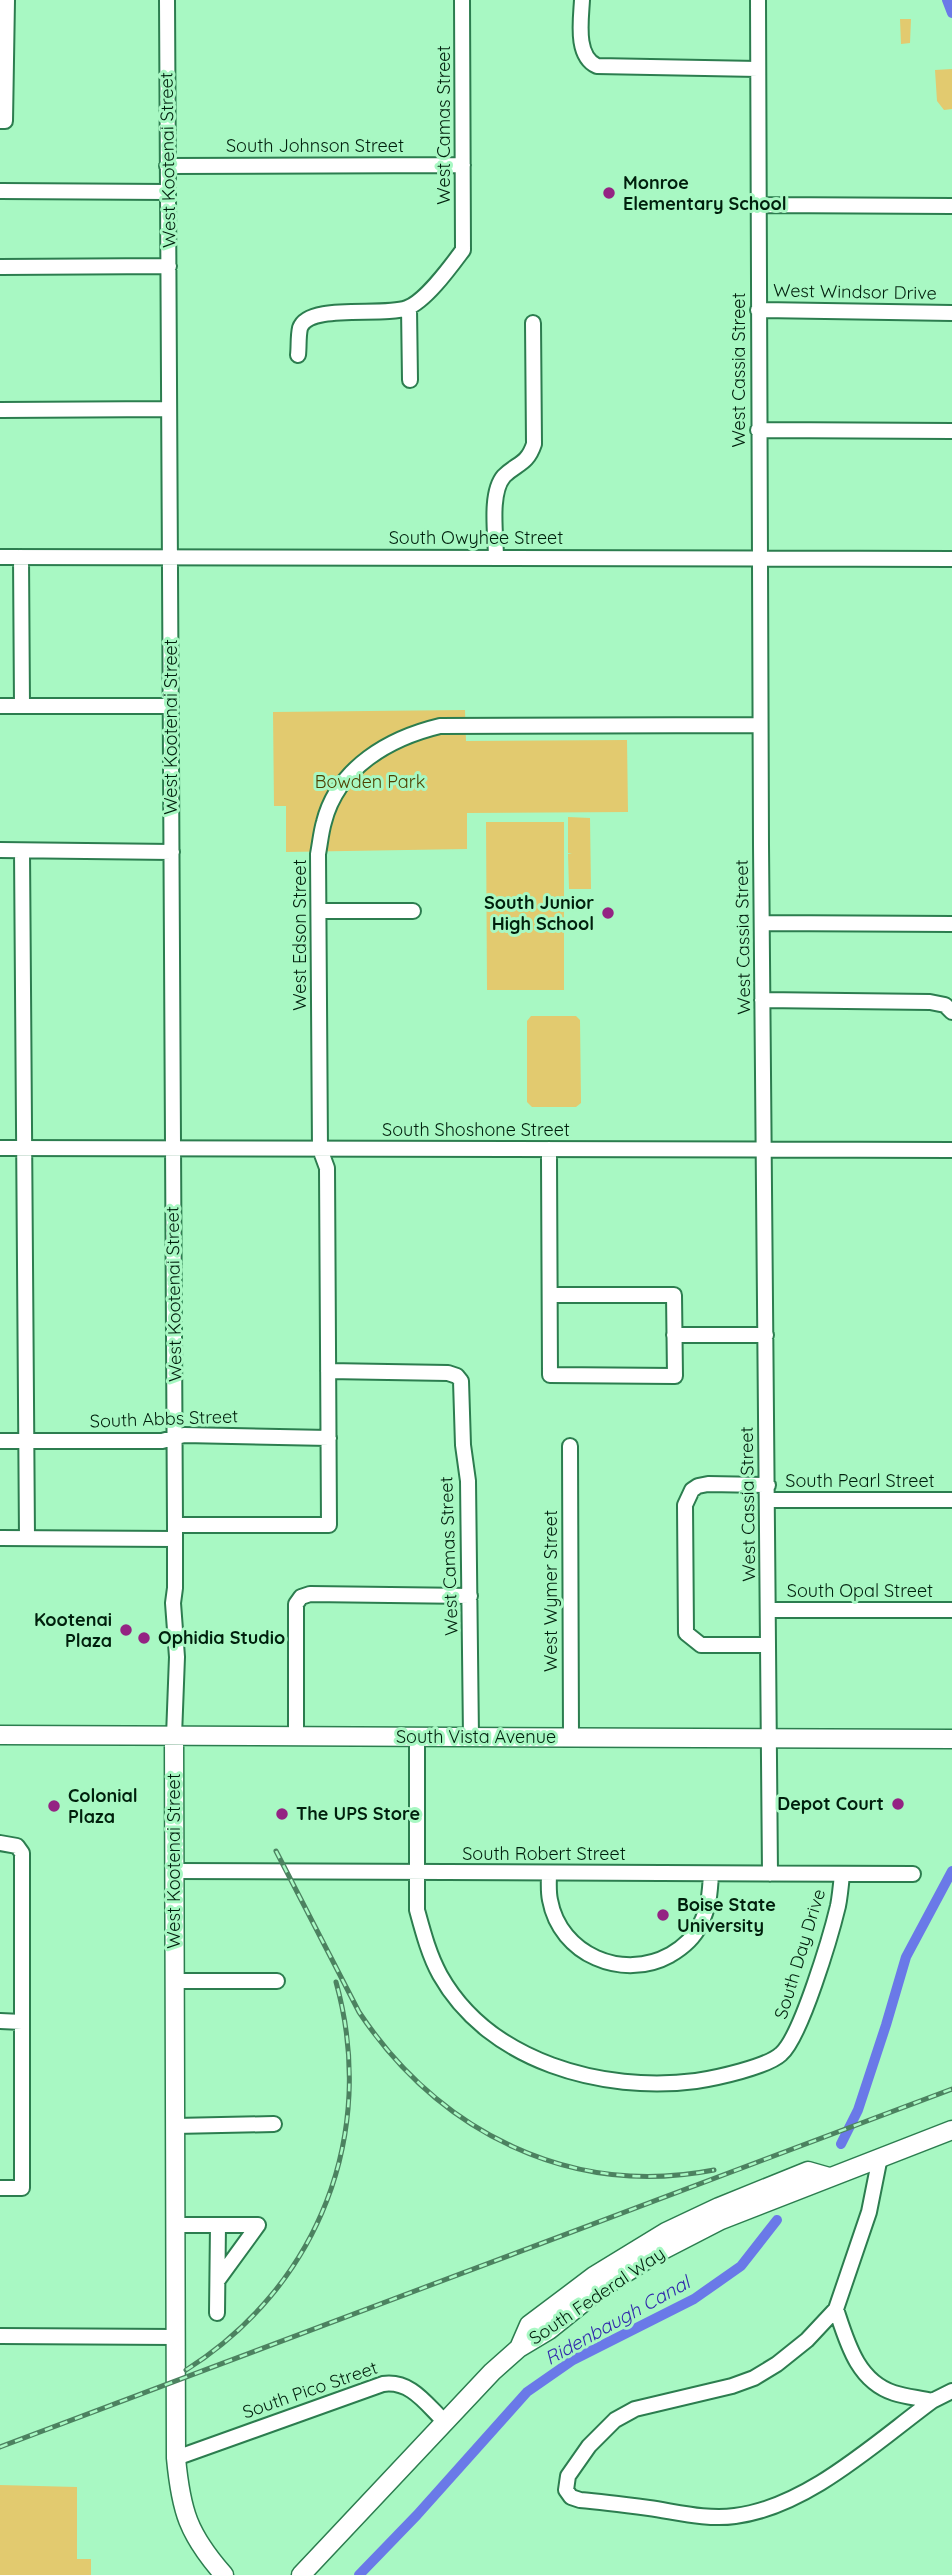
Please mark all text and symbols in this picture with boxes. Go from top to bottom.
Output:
street label: West Camas Street [432,45,455,205]
street label: West Kootenai Street [154,72,181,248]
street label: South Johnson Street [226,134,404,157]
place label: Monroe Elementary School [623,171,787,215]
marker: Monroe Elementary School [601,185,617,201]
street label: West Windsor Drive [773,279,937,304]
street label: West Cassia Street [727,292,750,448]
street label: South Owyhee Street [389,526,563,549]
street label: West Kootenai Street [159,639,182,815]
park label: Bowden Park [315,770,425,793]
street label: West Edson Street [288,859,311,1011]
street label: West Cassia Street [730,859,755,1015]
place label: South Junior High School [484,891,594,935]
marker: South Junior High School [600,905,616,921]
street label: South Shoshone Street [382,1118,570,1141]
street label: West Kootenai Street [160,1206,187,1382]
street label: South Abbs Street [89,1404,239,1433]
street label: West Cassia Street [735,1426,760,1582]
street label: South Pearl Street [785,1469,935,1492]
street label: West Camas Street [434,1476,463,1636]
street label: West Wymer Street [539,1510,562,1672]
street label: South Opal Street [787,1579,933,1602]
place label: Kootenai Plaza [34,1608,112,1652]
marker: Kootenai Plaza [118,1622,134,1638]
place label: Ophidia Studio [158,1626,285,1649]
marker: Ophidia Studio [136,1630,152,1646]
street label: South Vista Avenue [396,1725,556,1748]
street label: West Kootenai Street [162,1773,185,1949]
place label: Colonial Plaza [68,1784,138,1828]
place label: Depot Court [777,1792,884,1815]
marker: Depot Court [890,1796,906,1812]
marker: Colonial Plaza [46,1798,62,1814]
place label: The UPS Store [296,1802,420,1825]
marker: The UPS Store [274,1806,290,1822]
street label: South Robert Street [462,1842,626,1865]
street label: South Day Drive [769,1886,830,2022]
place label: Boise State University [677,1893,776,1937]
marker: Boise State University [655,1907,671,1923]
street label: South Federal Way [525,2242,669,2349]
water label: Ridenbaugh Canal [540,2269,696,2370]
street label: South Pico Street [239,2356,380,2423]

